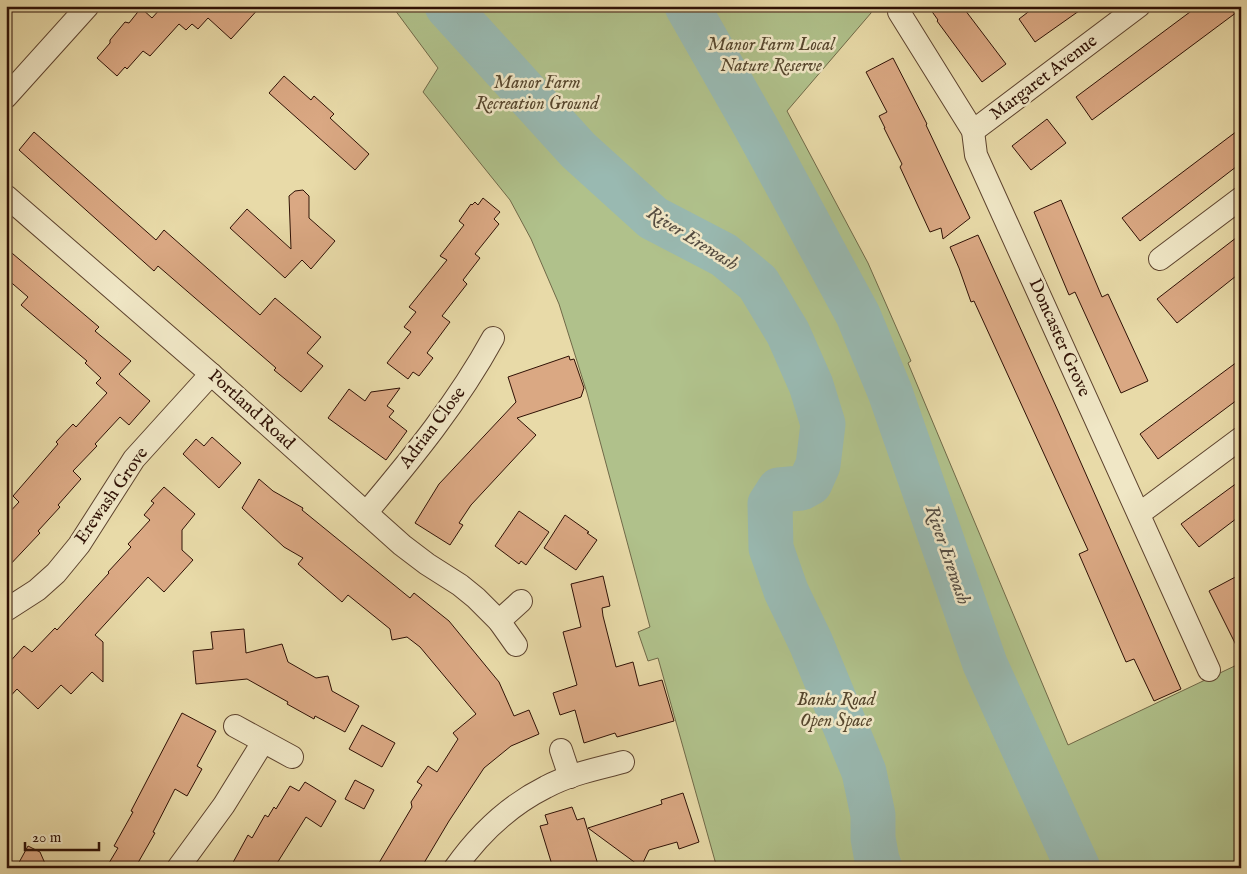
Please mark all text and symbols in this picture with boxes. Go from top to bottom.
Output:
street label: Margaret Avenue [986,30,1102,126]
park label: Manor Farm Local Nature Reserve [708,34,836,78]
park label: Manor Farm Recreation Ground [475,72,600,116]
water label: River Erewash [642,201,742,277]
street label: Doncaster Grove [1023,275,1095,401]
street label: Portland Road [203,365,299,455]
street label: Adrian Close [394,383,471,474]
street label: Erewash Grove [70,443,154,549]
water label: River Erewash [919,502,975,608]
park label: Banks Road Open Space [797,689,877,733]
scale bar [25,819,99,851]
text: 20 m [32,828,62,847]

